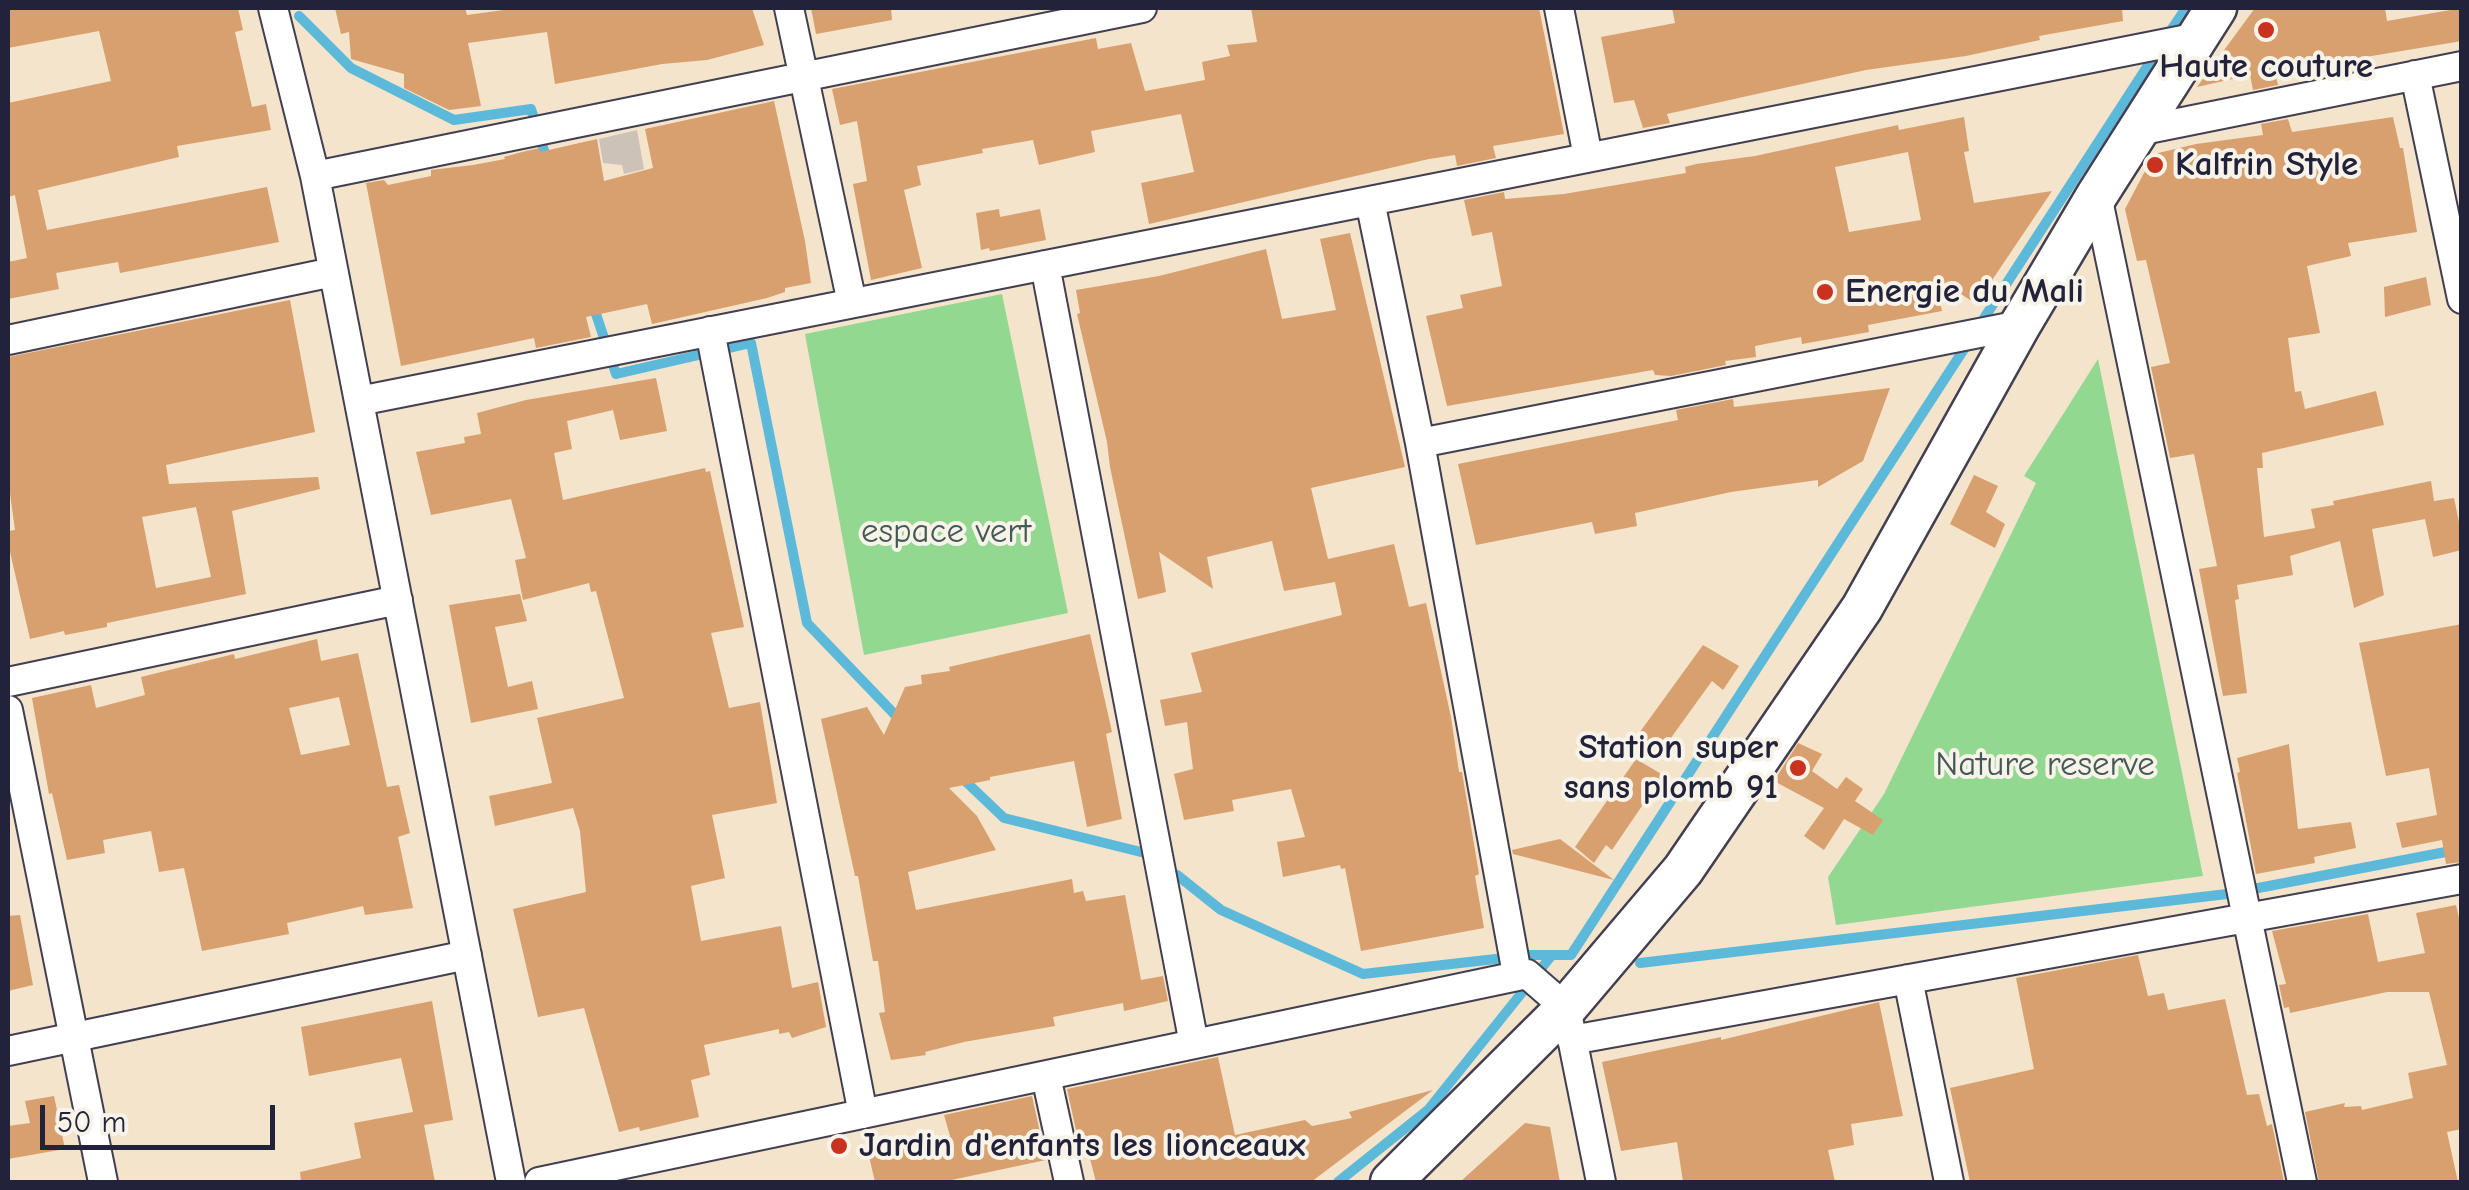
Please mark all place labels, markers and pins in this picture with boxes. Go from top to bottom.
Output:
marker: Haute couture [2255,19,2277,41]
place label: Haute couture [2159,46,2373,88]
place label: Kalfrin Style [2175,144,2358,186]
marker: Kalfrin Style [2144,154,2166,176]
place label: Energie du Mali [1845,271,2084,313]
marker: Energie du Mali [1814,281,1836,303]
place label: Station super sans plomb 91 [1564,727,1778,809]
marker: Station super sans plomb 91 [1787,757,1809,779]
place label: Jardin d'enfants les lionceaux [859,1125,1306,1167]
marker: Jardin d'enfants les lionceaux [828,1135,850,1157]

